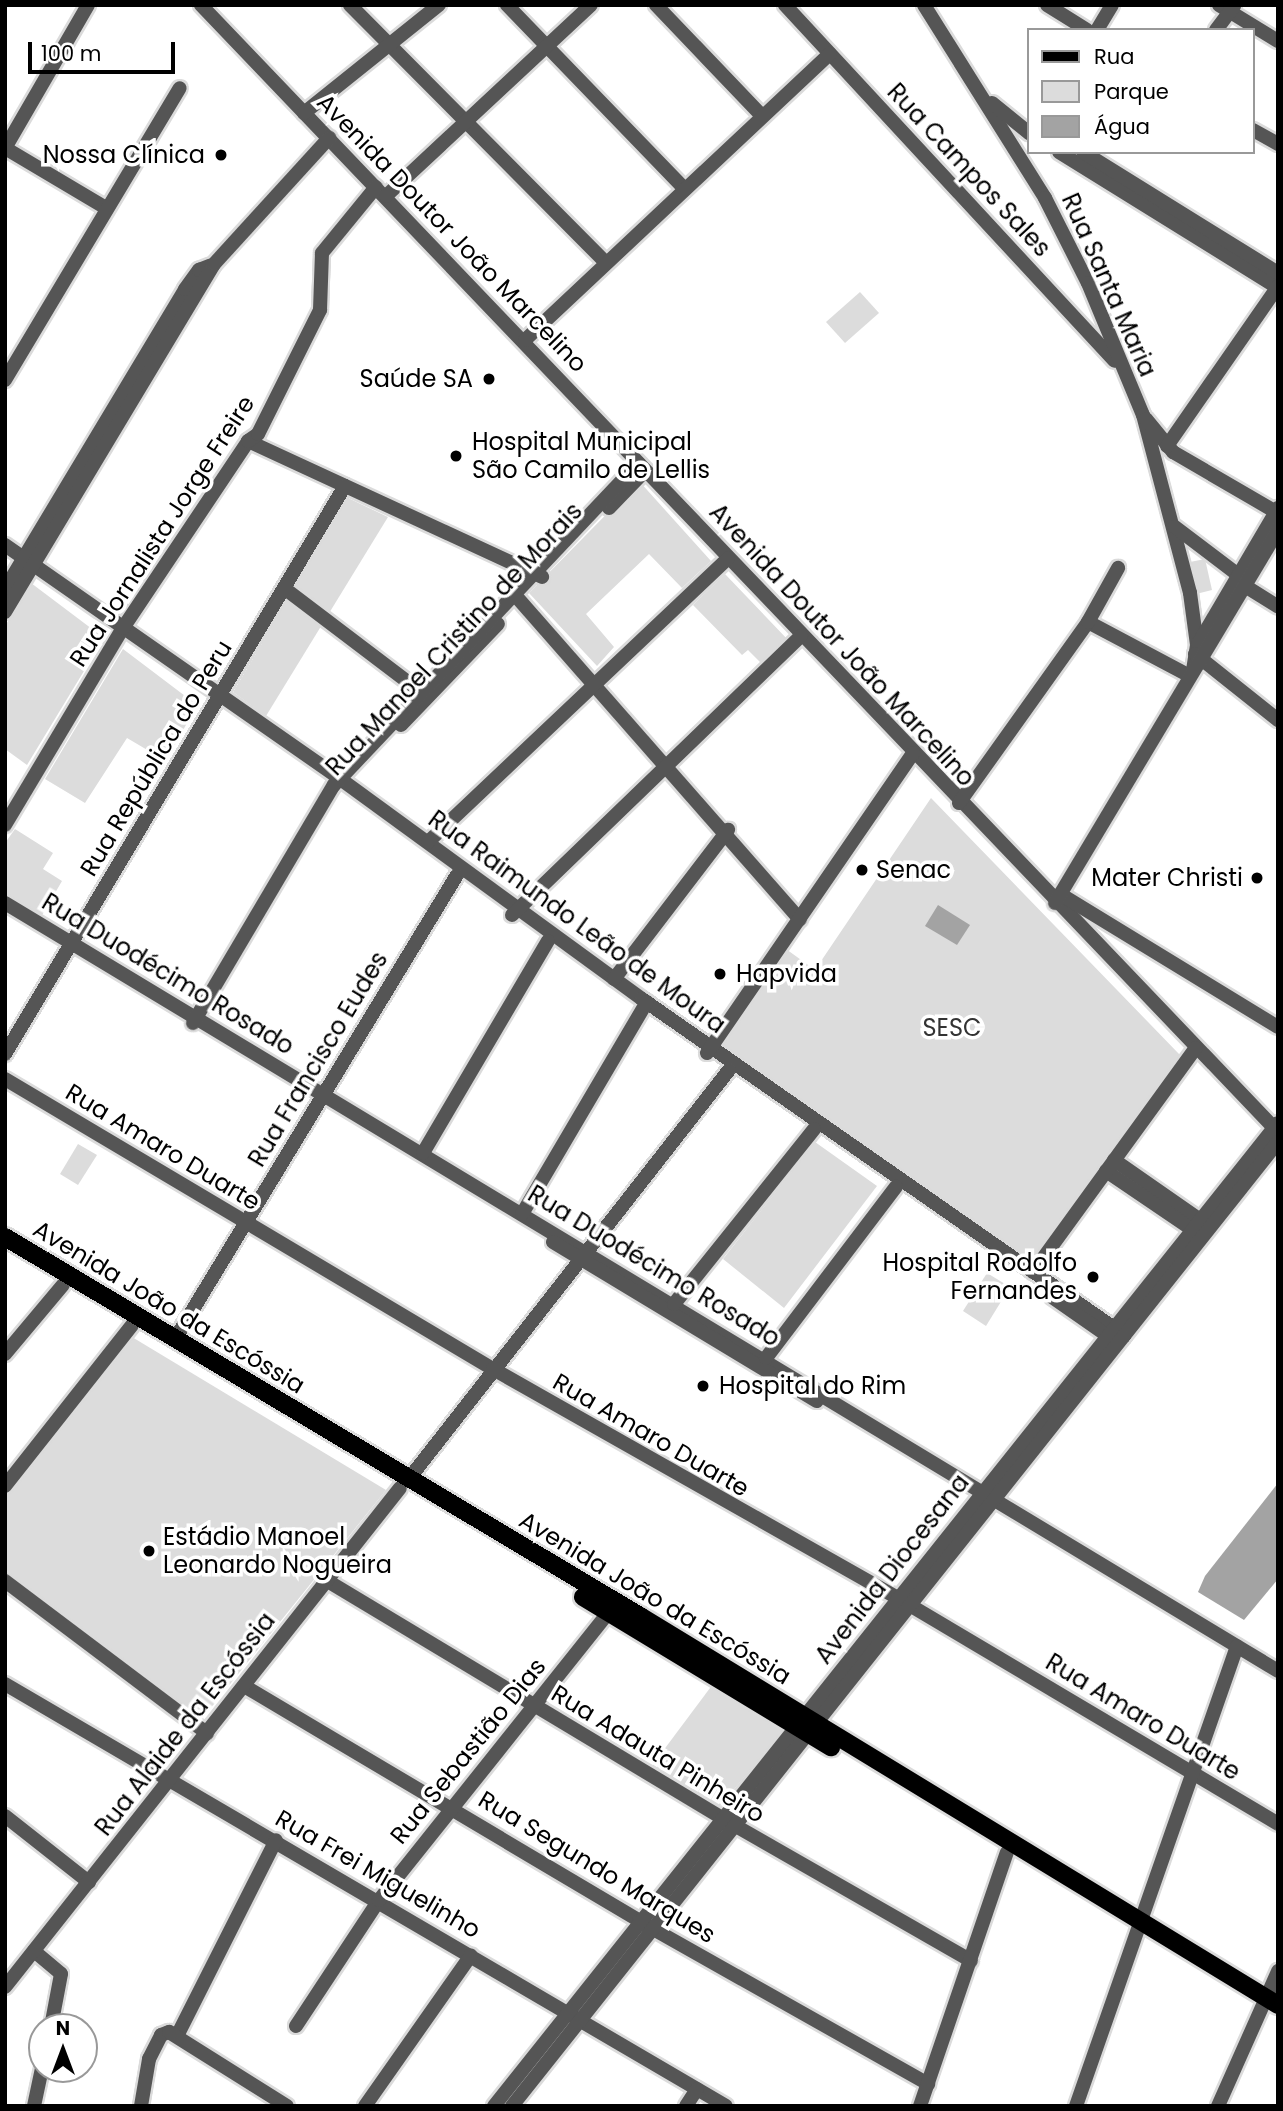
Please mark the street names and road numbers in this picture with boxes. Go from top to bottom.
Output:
street label: Rua Campos Sales [881,77,1057,263]
street label: Avenida Doutor João Marcelino [311,88,593,378]
street label: Rua Santa Maria [1056,189,1162,381]
street label: Rua Jornalista Jorge Freire [64,390,260,672]
street label: Rua Manoel Cristino de Morais [320,497,588,781]
street label: Avenida Doutor João Marcelino [703,498,981,792]
street label: Rua República do Peru [74,635,238,881]
street label: Rua Raimundo Leão de Moura [423,805,731,1039]
street label: Rua Duodécimo Rosado [37,887,299,1061]
street label: Rua Francisco Eudes [242,946,394,1172]
street label: Rua Amaro Duarte [61,1078,265,1216]
street label: Rua Duodécimo Rosado [523,1179,785,1353]
street label: Avenida João da Escóssia [28,1214,310,1400]
street label: Rua Amaro Duarte [548,1367,754,1503]
street label: Avenida Diocesana [809,1468,975,1670]
street label: Avenida João da Escóssia [514,1505,796,1691]
street label: Rua Alaide da Escóssia [89,1607,281,1841]
street label: Rua Amaro Duarte [1041,1648,1245,1786]
street label: Rua Sebastião Dias [384,1652,552,1850]
street label: Rua Adauta Pinheiro [546,1679,770,1829]
street label: Rua Segundo Marques [473,1785,721,1949]
street label: Rua Frei Miguelinho [270,1804,486,1944]

